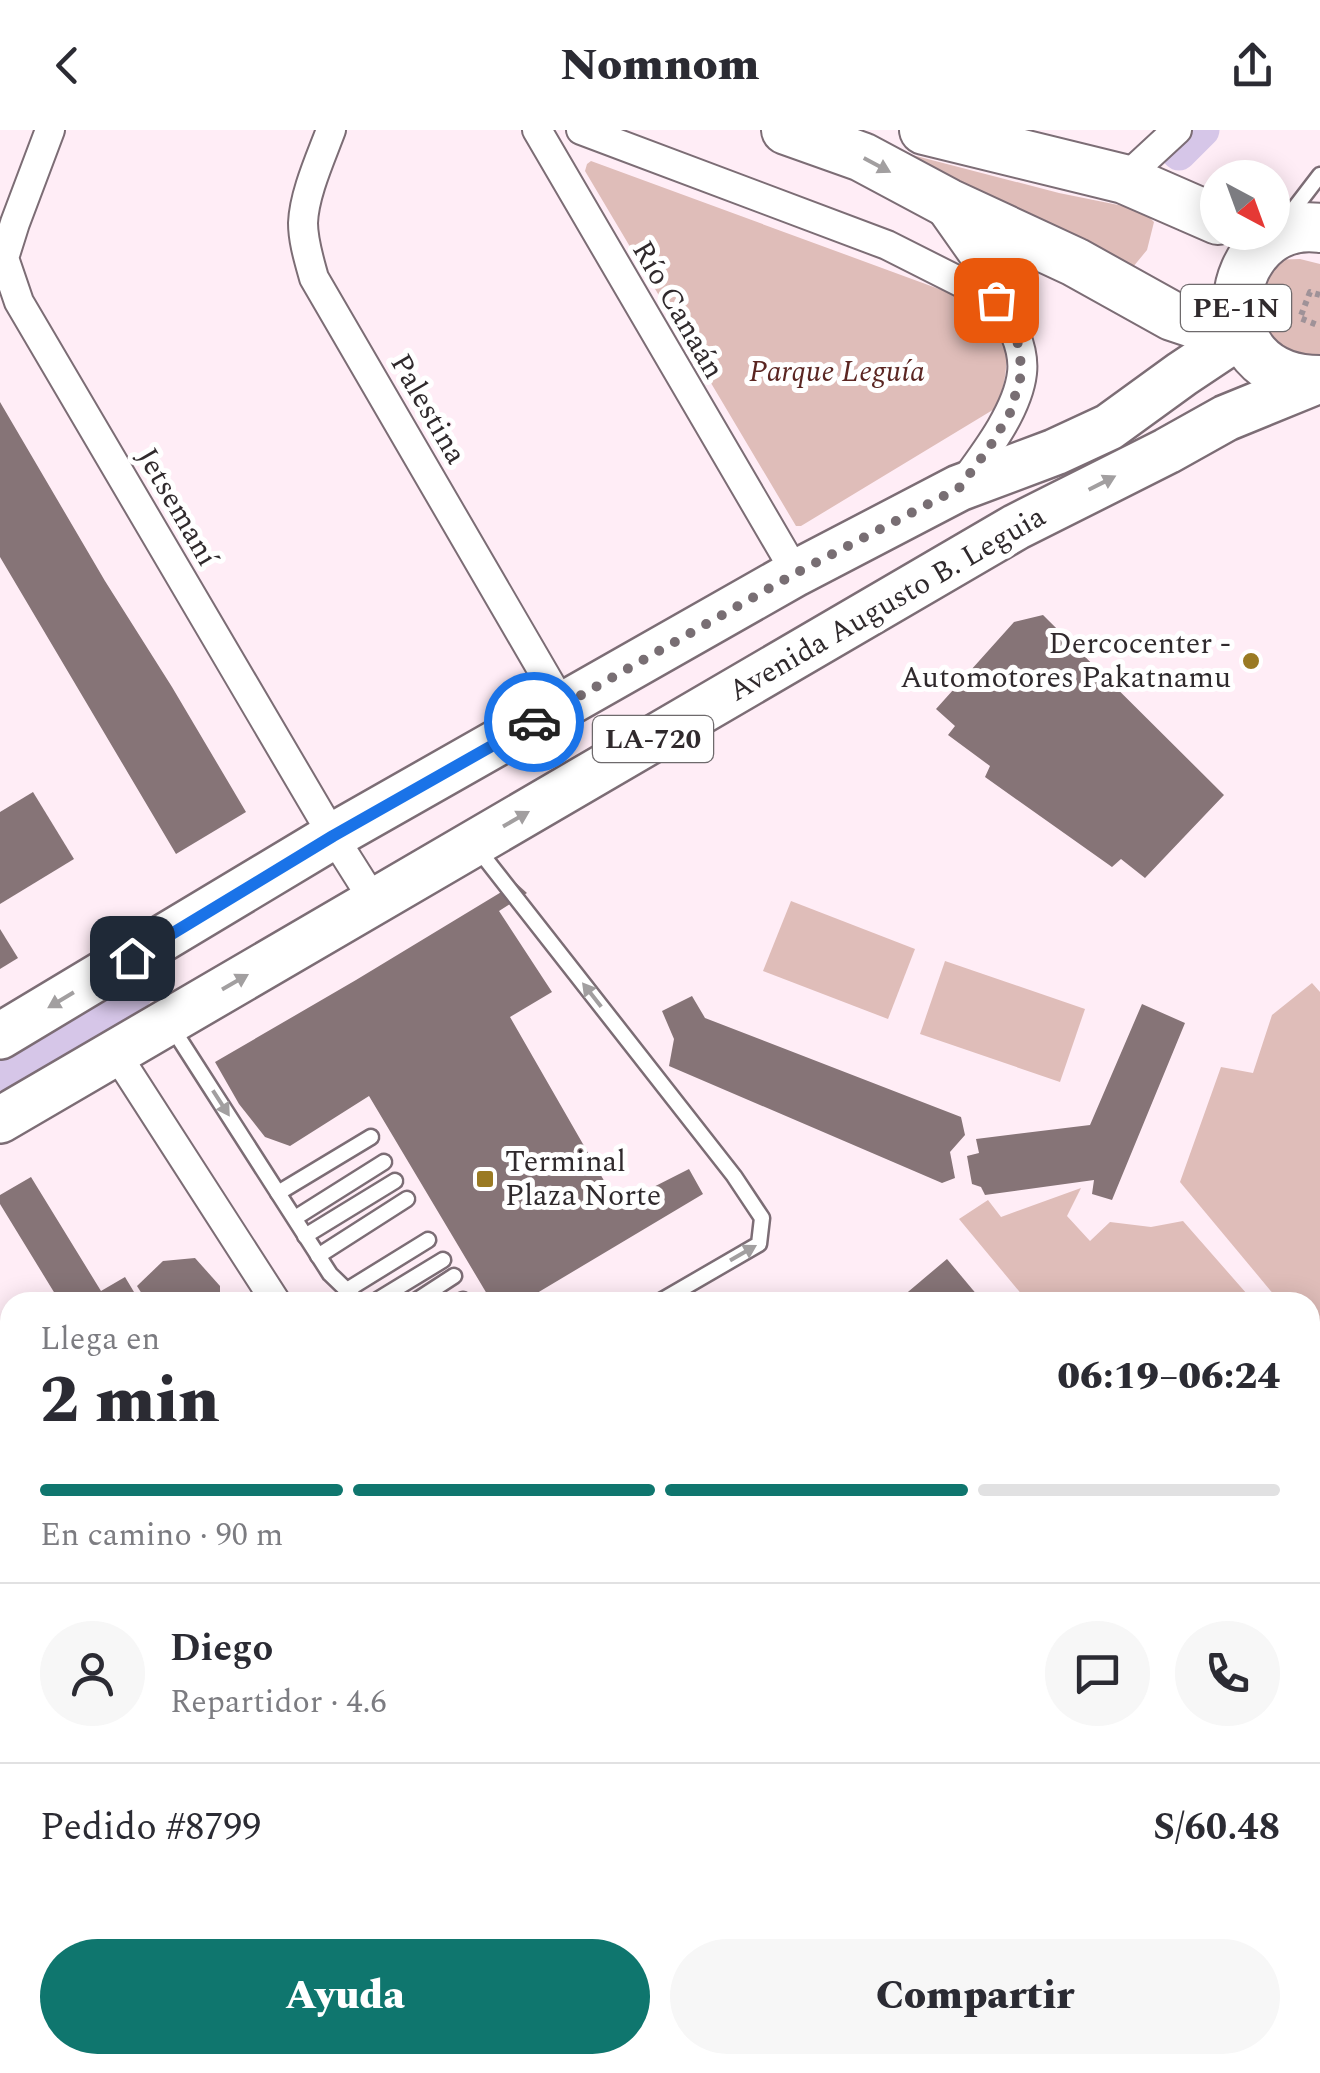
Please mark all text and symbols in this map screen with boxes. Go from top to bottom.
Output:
text: Nomnom [561,31,759,100]
icon: back [40,38,95,93]
icon: share [1225,38,1280,93]
one-way arrow [863,156,892,173]
north arrow [1200,160,1290,250]
map controls [1200,160,1290,250]
street label: Río Canaán [620,232,736,388]
pin [954,258,1039,343]
icon: bag [969,273,1024,328]
road number: PE-1N [1181,285,1291,331]
street label: Palestina [378,345,478,473]
park label: Parque Leguía [749,349,925,395]
street label: Jetsemaní [124,439,230,577]
one-way arrow [1087,475,1116,492]
street label: Avenida Augusto B. Leguia [720,494,1055,714]
place label: Dercocenter - Automotores Pakatnamu [900,621,1231,701]
marker: Dercocenter - Automotores Pakatnamu [1240,650,1262,672]
courier [484,672,584,772]
icon: car [507,695,562,750]
road number: LA-720 [593,716,713,762]
one-way arrow [502,811,530,828]
pin [90,916,175,1001]
icon: home [105,931,160,986]
one-way arrow [221,974,249,991]
one-way arrow [582,982,603,1008]
one-way arrow [47,991,75,1008]
one-way arrow [211,1090,229,1117]
place label: Terminal Plaza Norte [505,1139,661,1219]
marker: Terminal Plaza Norte [474,1168,496,1190]
one-way arrow [729,1245,757,1262]
text: Llega en [40,1315,160,1364]
text: 06:19–06:24 [1057,1348,1280,1406]
text: 2 min [40,1352,220,1451]
text: En camino · 90 m [40,1511,283,1560]
text: Diego [170,1620,273,1678]
button: person [40,1621,145,1726]
button: chat [1045,1621,1150,1726]
button: phone [1175,1621,1280,1726]
text: Repartidor · 4.6 [170,1678,387,1727]
text: Pedido #8799 [40,1799,261,1857]
text: S/60.48 [1153,1799,1280,1857]
button: Ayuda [40,1939,650,2054]
button: Compartir [670,1939,1280,2054]

